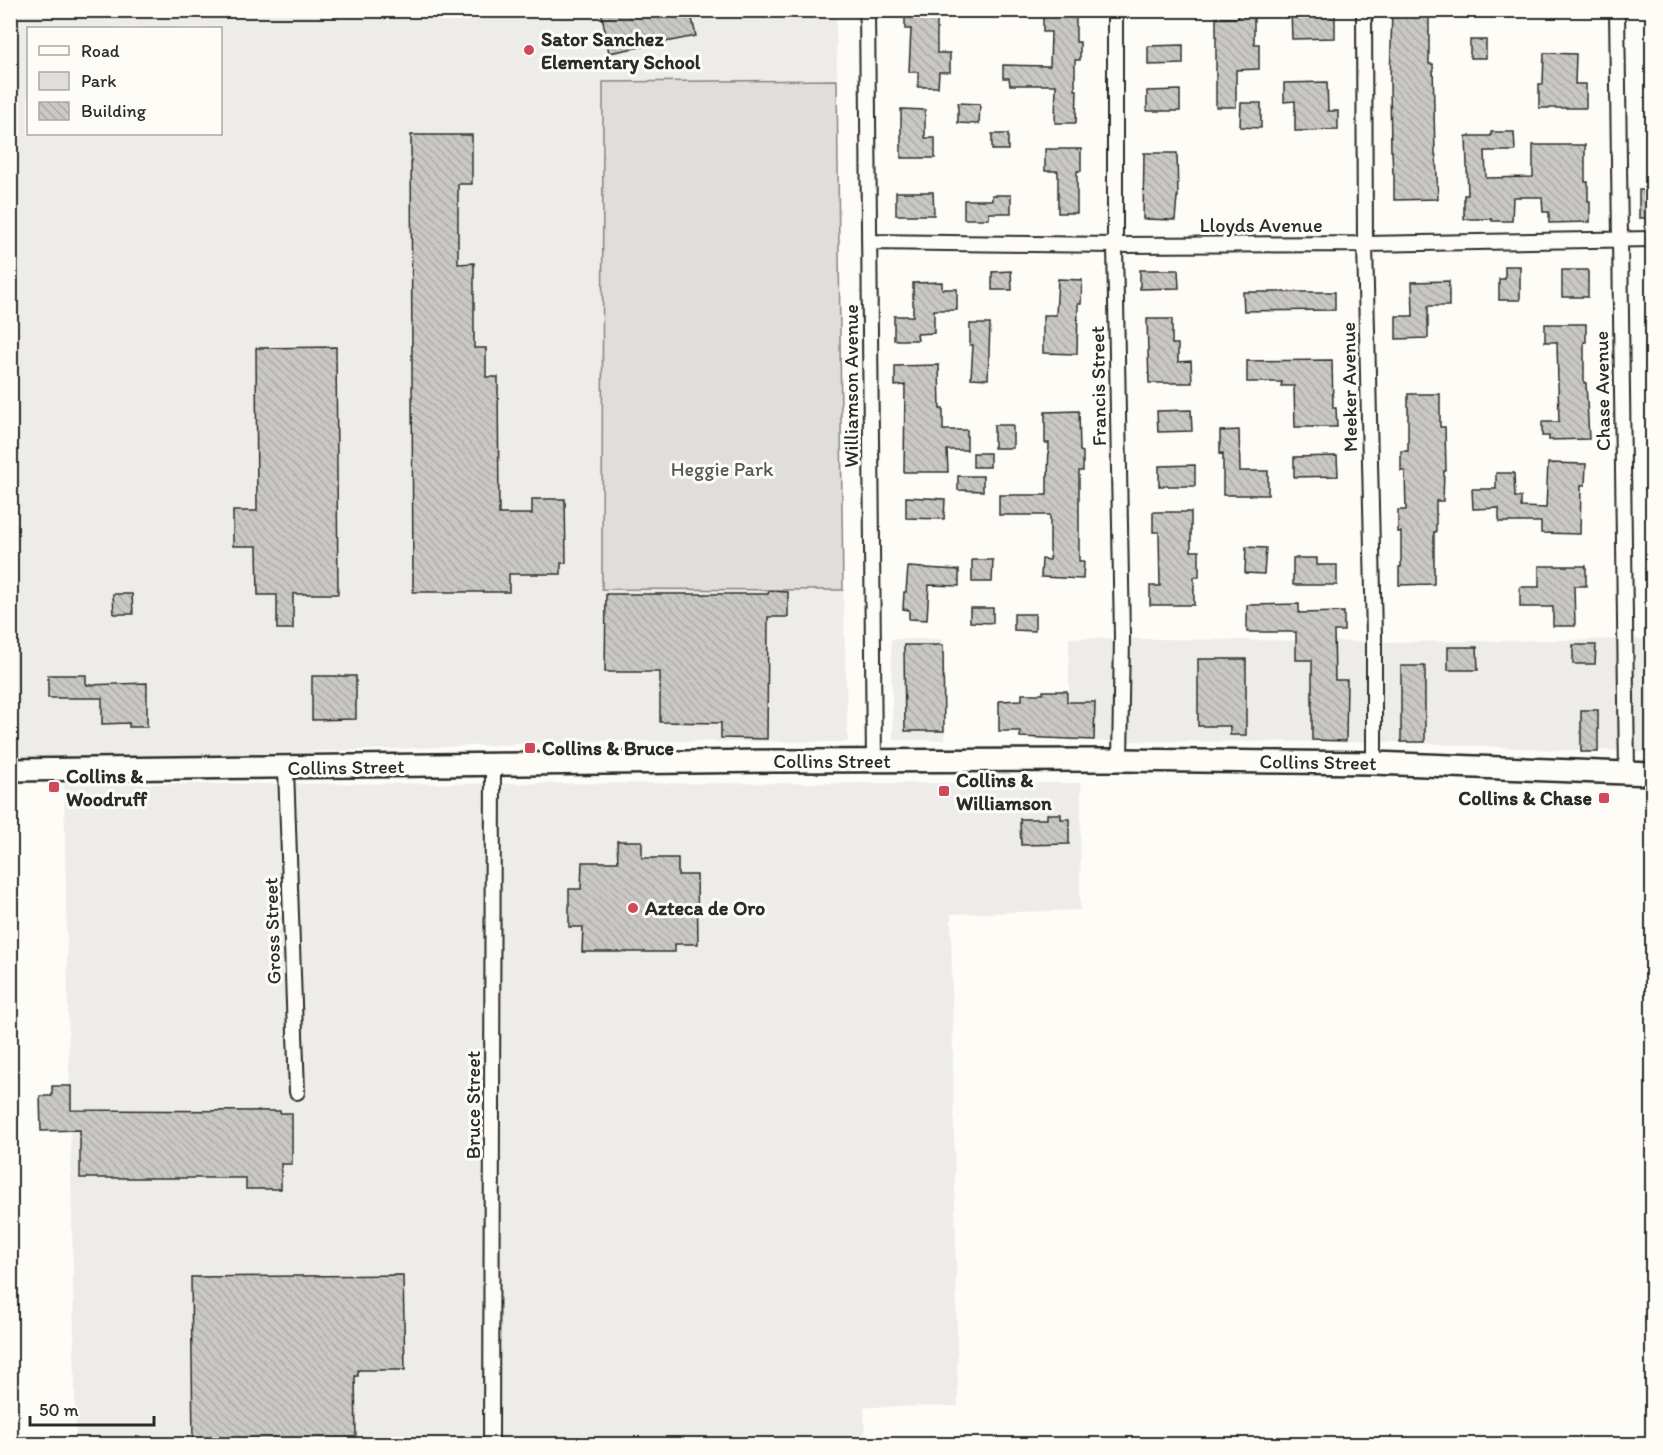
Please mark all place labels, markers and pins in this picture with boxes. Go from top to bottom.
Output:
place label: Sator Sanchez Elementary School [541,27,701,75]
marker: Sator Sanchez Elementary School [522,43,536,57]
place label: Collins & Bruce [542,736,675,760]
marker: Collins & Bruce [523,741,537,755]
place label: Collins & Woodruff [66,764,148,811]
place label: Collins & Williamson [956,768,1052,815]
marker: Collins & Woodruff [47,780,61,794]
marker: Collins & Williamson [937,784,951,798]
place label: Collins & Chase [1458,786,1592,810]
marker: Collins & Chase [1597,791,1611,805]
place label: Azteca de Oro [644,896,765,920]
marker: Azteca de Oro [626,901,640,915]

